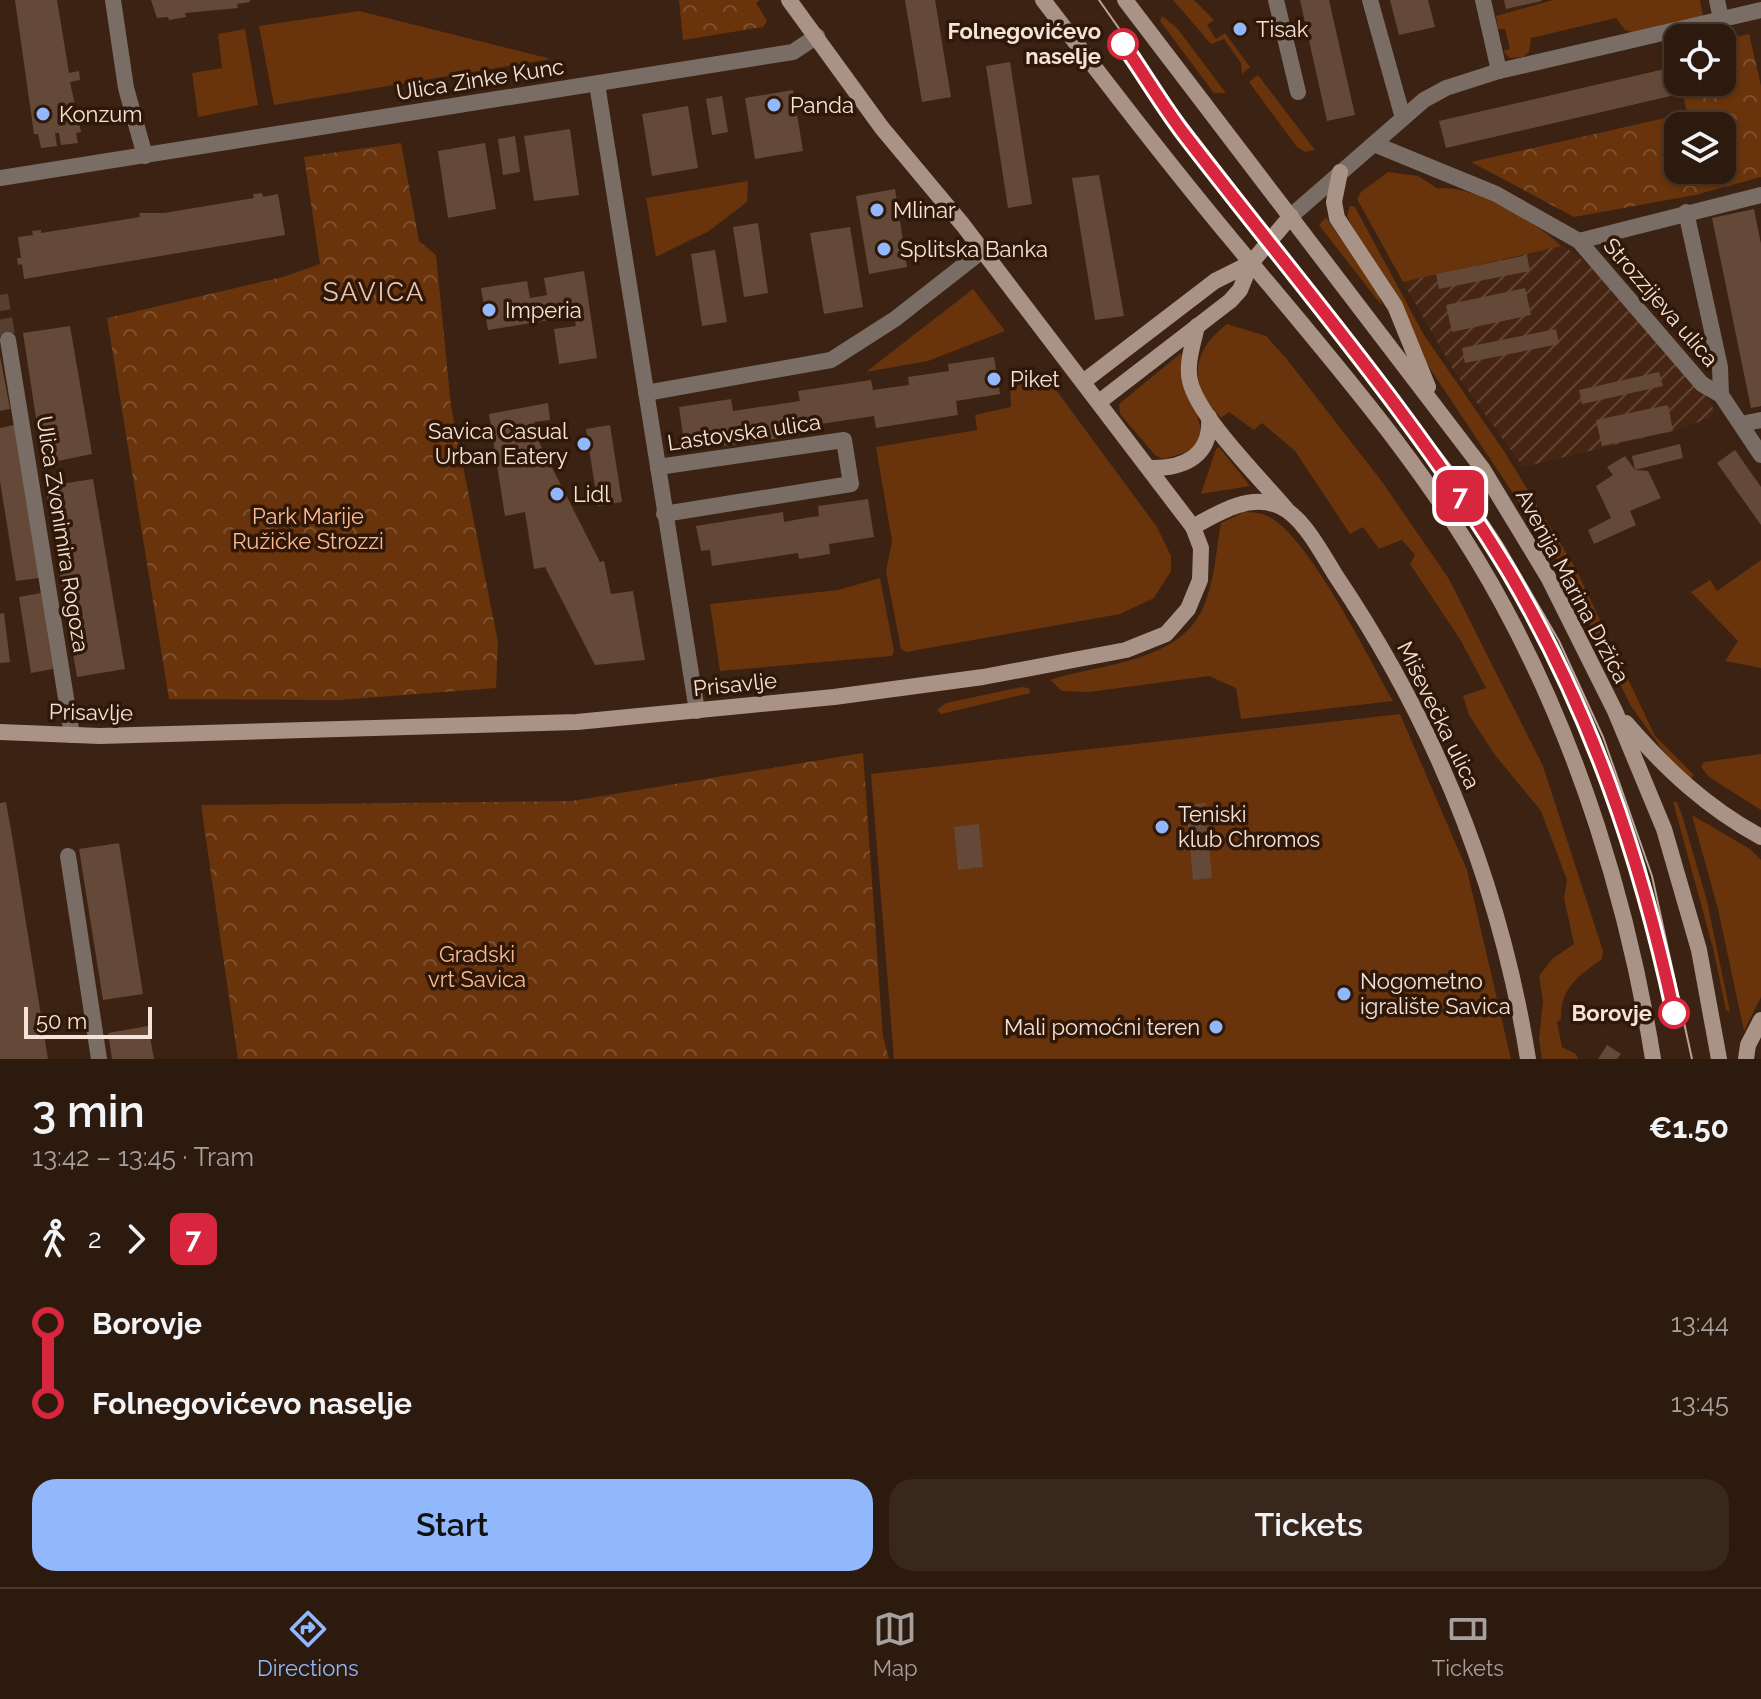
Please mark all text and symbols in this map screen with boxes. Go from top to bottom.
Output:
place label: Tisak [1256,16,1309,42]
place label: Folnegovićevo naselje [948,18,1101,69]
marker: Tisak [1231,20,1249,38]
map controls [1664,24,1736,184]
button: locate [1664,24,1736,96]
marker: Folnegovićevo naselje [1108,29,1138,59]
street label: Ulica Zinke Kunc [394,53,566,105]
place label: Panda [790,92,854,118]
marker: Panda [765,96,783,114]
place label: Konzum [59,101,143,127]
marker: Konzum [34,105,52,123]
button: layers [1664,112,1736,184]
place label: Mlinar [893,197,956,223]
marker: Mlinar [868,201,886,219]
street label: Strozzijeva ulica [1598,232,1724,372]
place label: Splitska Banka [900,236,1048,262]
marker: Splitska Banka [875,240,893,258]
district label: SAVICA [323,277,425,307]
place label: Imperia [505,297,582,323]
marker: Imperia [480,301,498,319]
place label: Piket [1010,366,1060,392]
marker: Piket [985,370,1003,388]
street label: Lastovska ulica [666,408,822,456]
street label: Ulica Zvonimira Rogoza [31,414,95,654]
place label: Savica Casual Urban Eatery [428,418,568,469]
marker: Savica Casual Urban Eatery [575,435,593,453]
line badge: 7 [1434,470,1486,522]
text: 7 [1452,479,1468,512]
place label: Lidl [573,481,610,507]
marker: Lidl [548,485,566,503]
street label: Avenija Marina Držića [1511,485,1635,687]
park label: Park Marije Ružičke Strozzi [232,503,384,554]
street label: Miševečka ulica [1392,637,1486,793]
street label: Prisavlje [692,667,778,701]
street label: Prisavlje [49,698,133,726]
place label: Teniski klub Chromos [1178,801,1320,852]
marker: Teniski klub Chromos [1153,818,1171,836]
park label: Gradski vrt Savica [428,941,526,992]
place label: Nogometno igralište Savica [1360,968,1511,1019]
marker: Nogometno igralište Savica [1335,985,1353,1003]
marker: Borovje [1659,998,1689,1028]
place label: Borovje [1571,1000,1652,1026]
scale bar [24,1003,152,1039]
text: 50 m [36,1008,87,1034]
place label: Mali pomoćni teren [1004,1014,1200,1040]
marker: Mali pomoćni teren [1207,1018,1225,1036]
text: 3 min [32,1086,145,1137]
text: €1.50 [1648,1110,1729,1145]
text: 13:42 – 13:45 · Tram [32,1142,254,1172]
icon: walk [32,1217,76,1261]
icon: forward [114,1217,158,1261]
text: 7 [186,1222,201,1255]
text: 2 [88,1224,102,1254]
text: Borovje [92,1306,202,1341]
text: 13:44 [1671,1308,1729,1338]
text: Folnegovićevo naselje [92,1386,412,1421]
text: 13:45 [1671,1388,1729,1418]
button: Start [32,1479,873,1571]
button: Tickets [889,1479,1729,1571]
tab: Directions [257,1607,359,1681]
tab: Map [873,1607,918,1681]
tab: Tickets [1432,1607,1504,1681]

